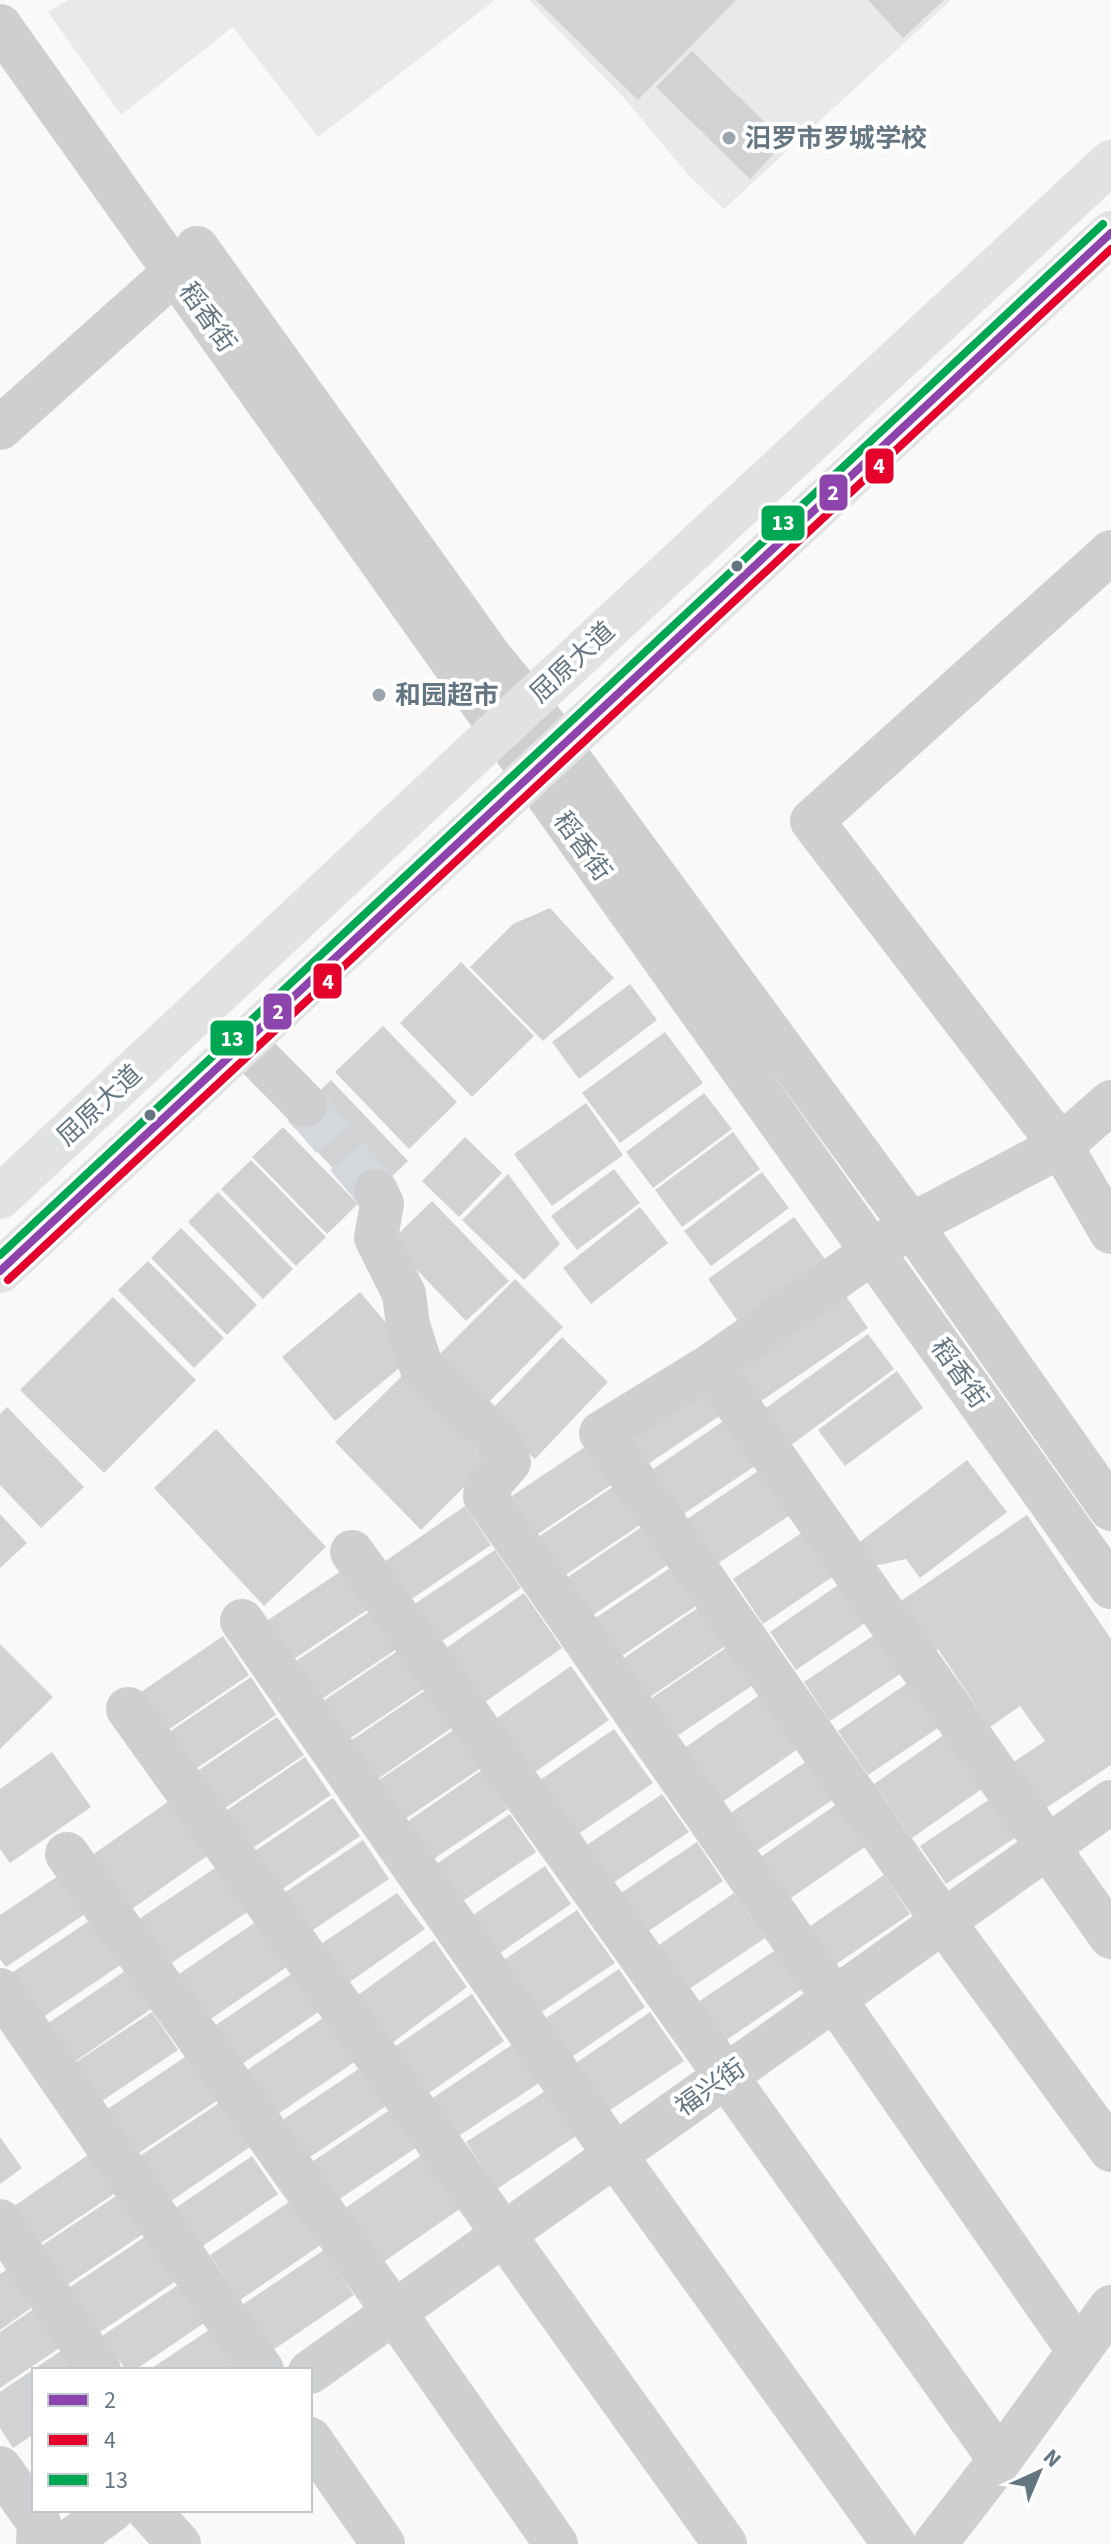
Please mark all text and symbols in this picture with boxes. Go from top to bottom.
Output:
place label: 汨罗市罗城学校 [745,120,927,157]
marker: 汨罗市罗城学校 [720,129,738,147]
street label: 稻香街 [170,275,245,360]
line badge: 4 [864,447,895,485]
text: 4 [873,450,885,482]
line badge: 2 [818,473,849,512]
text: 2 [827,477,839,509]
line badge: 13 [760,504,806,542]
text: 13 [771,507,795,539]
unlabelled marker [729,558,745,574]
street label: 屈原大道 [522,613,623,711]
place label: 和园超市 [395,677,499,714]
marker: 和园超市 [370,686,388,704]
street label: 稻香街 [545,804,620,889]
line badge: 4 [312,962,343,1000]
text: 4 [322,966,334,998]
line badge: 2 [262,992,293,1031]
text: 2 [272,996,284,1028]
line badge: 13 [209,1019,255,1057]
text: 13 [220,1023,244,1055]
street label: 屈原大道 [49,1056,150,1154]
unlabelled marker [142,1107,158,1123]
street label: 稻香街 [922,1331,997,1416]
street label: 福兴街 [668,2050,753,2125]
legend [32,2368,312,2512]
text: 2 [104,2383,116,2418]
text: 4 [104,2423,116,2458]
north arrow [999,2432,1079,2512]
text: N [1036,2442,1069,2475]
text: 13 [104,2463,128,2498]

